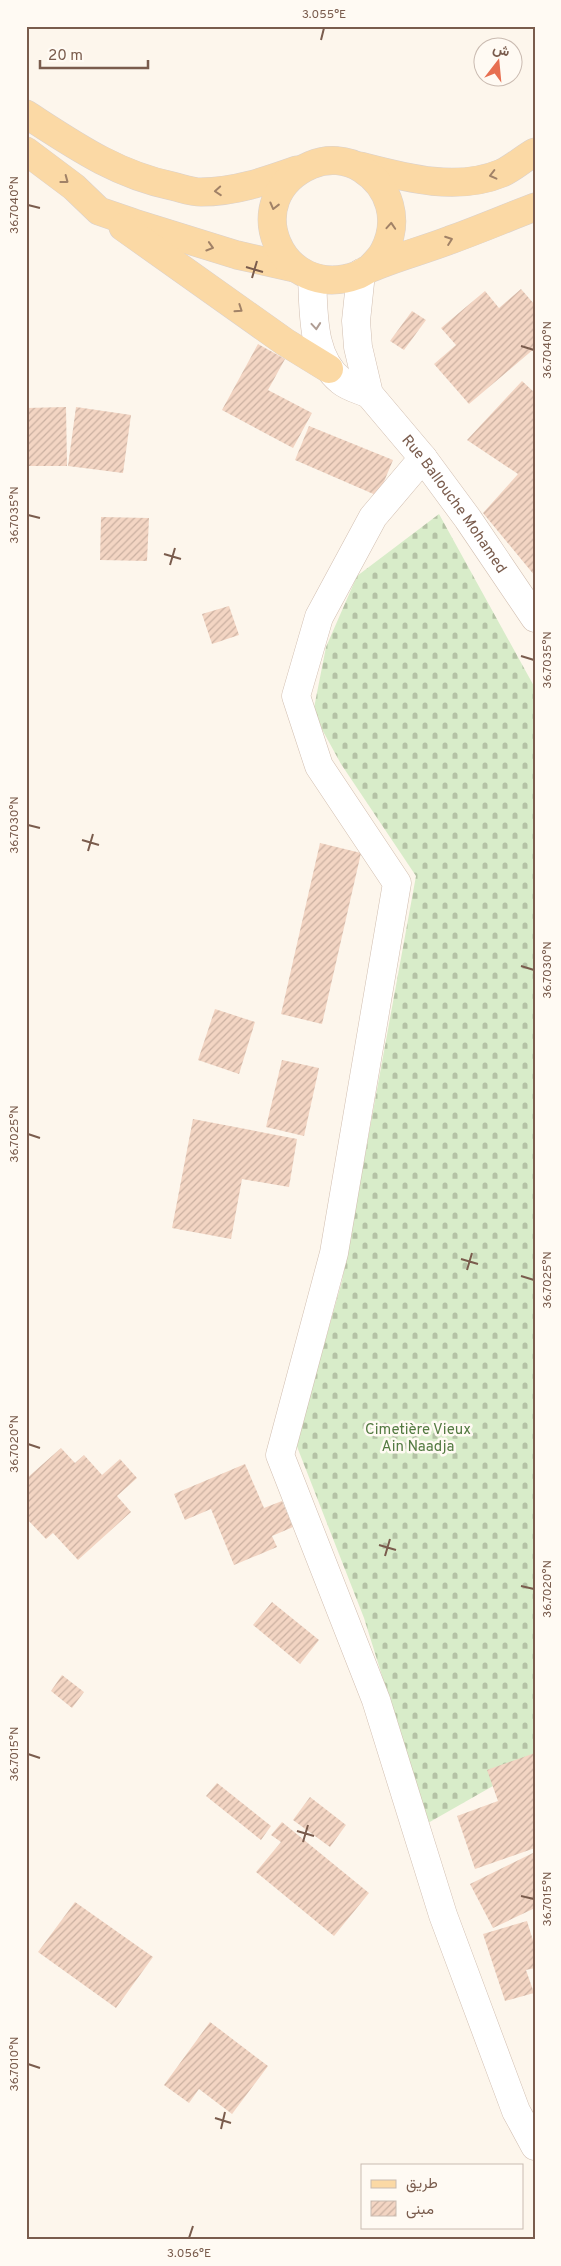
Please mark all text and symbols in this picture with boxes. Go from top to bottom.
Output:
text: 3.055°E [302,7,346,23]
scale bar [40,38,148,70]
north arrow [474,38,524,88]
text: ش [491,40,512,61]
text: 20 m [48,47,83,66]
one-way arrow [488,169,497,180]
one-way arrow [59,175,68,183]
text: 36.7040°N [7,176,23,234]
one-way arrow [214,185,222,196]
one-way arrow [269,201,280,210]
one-way arrow [386,222,397,230]
one-way arrow [444,236,453,246]
one-way arrow [206,242,214,252]
one-way arrow [233,303,243,312]
text: 36.7040°N [540,321,556,379]
one-way arrow [310,322,321,330]
street label: Rue Ballouche Mohamed [397,432,510,578]
text: 36.7035°N [7,486,23,544]
text: 36.7035°N [540,631,556,689]
text: 36.7030°N [7,796,23,854]
text: 36.7030°N [540,941,556,999]
text: 36.7025°N [7,1105,23,1163]
text: 36.7025°N [540,1251,556,1309]
text: 36.7020°N [7,1415,23,1473]
park label: Cimetière Vieux Ain Naadja [365,1421,471,1457]
text: 36.7020°N [540,1560,556,1618]
text: 36.7015°N [7,1727,23,1781]
text: 36.7015°N [540,1872,556,1926]
text: 36.7010°N [7,2036,23,2092]
legend [361,2164,524,2228]
text: طريق [406,2175,438,2194]
text: مبنى [406,2201,434,2220]
text: 3.056°E [167,2246,211,2262]

